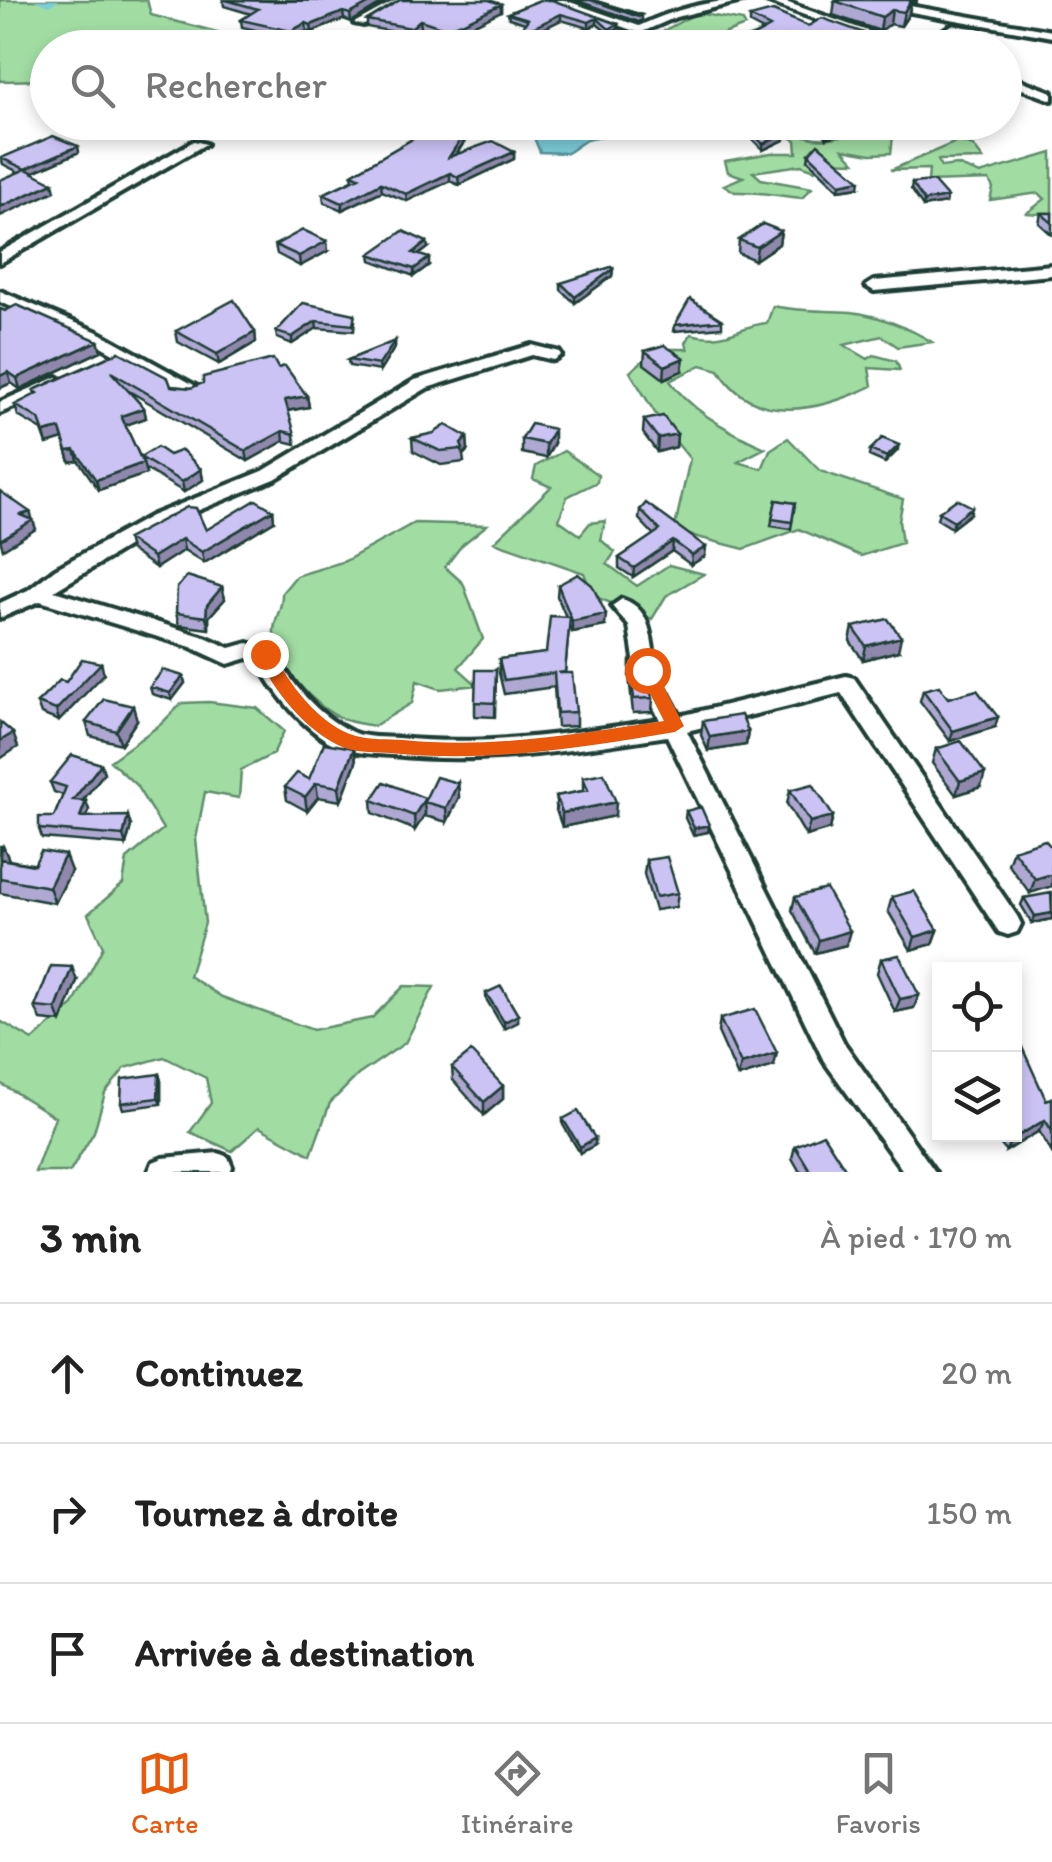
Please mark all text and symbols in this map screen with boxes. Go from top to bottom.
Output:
search box [30,30,1022,140]
icon: search [65,58,120,113]
text: Rechercher [145,62,327,108]
route end [243,632,289,678]
route start [625,648,671,694]
map controls [932,962,1022,1142]
button: locate [932,962,1022,1052]
button: layers [932,1052,1022,1142]
text: 3 min [40,1212,141,1263]
text: À pied · 170 m [820,1218,1012,1256]
icon: ahead [40,1346,95,1401]
text: Continuez [135,1350,303,1396]
text: 20 m [941,1354,1012,1392]
icon: right [40,1486,95,1541]
text: Tournez à droite [135,1490,398,1536]
text: 150 m [927,1494,1012,1532]
icon: arrive [40,1626,95,1681]
text: Arrivée à destination [135,1630,474,1676]
tab: Carte [131,1746,199,1840]
tab: Itinéraire [461,1746,574,1840]
tab: Favoris [836,1746,921,1840]

